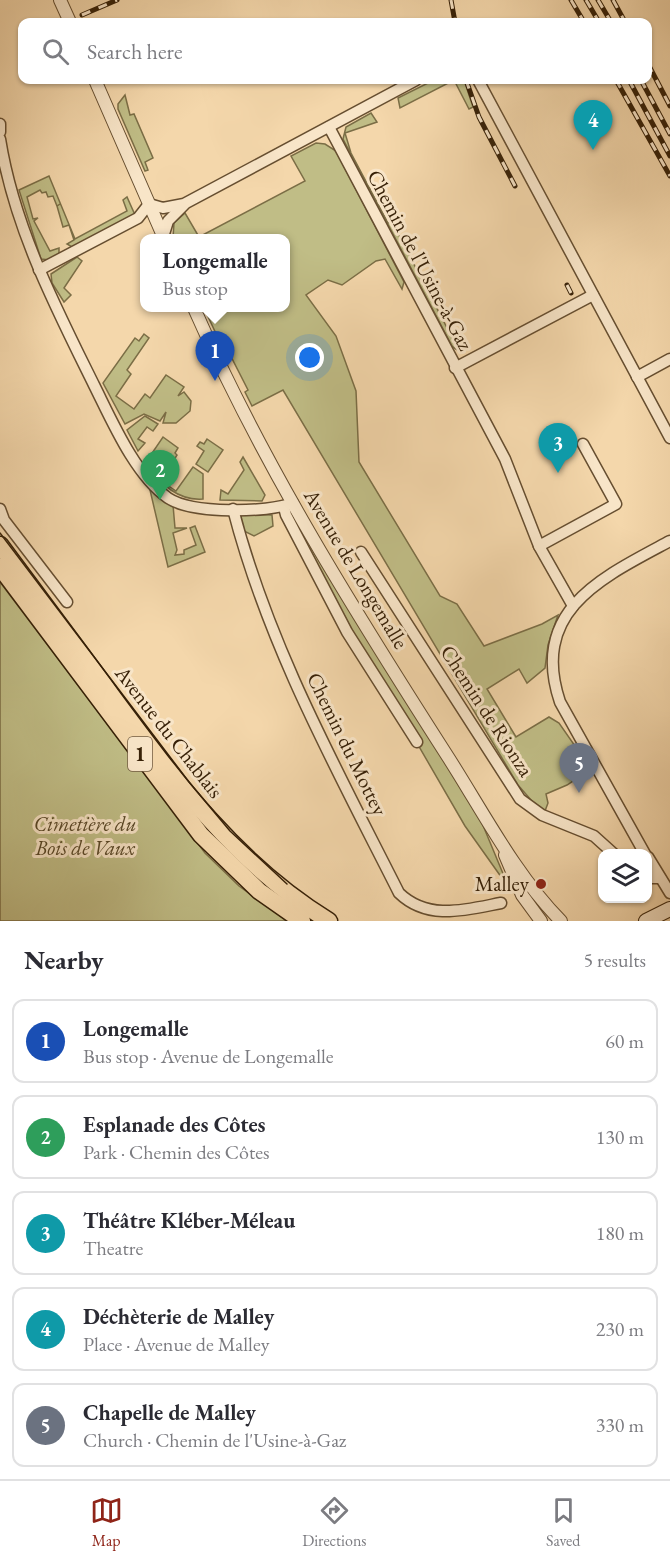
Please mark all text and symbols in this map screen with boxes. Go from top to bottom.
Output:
search box [18,18,652,84]
icon: search [39,35,72,68]
text: Search here [87,37,182,66]
pin: 4 [574,100,612,150]
street label: Chemin de l'Usine-à-Gaz [361,165,480,355]
popup [140,234,290,312]
text: Longemalle [162,246,268,275]
text: Bus stop [162,275,228,301]
pin: 1 [196,332,234,381]
your location [295,343,324,372]
pin: 3 [538,424,578,473]
pin: 2 [140,450,180,500]
street label: Avenue de Longemalle [298,483,415,654]
street label: Chemin de Rionza [435,640,540,782]
street label: Avenue du Chablais [109,659,230,803]
street label: Chemin du Mottey [301,668,394,821]
road number: 1 [128,737,152,771]
pin: 5 [560,744,598,793]
park label: Cimetière du Bois de Vaux [34,810,136,861]
map controls [598,849,652,903]
button: layers [598,849,652,903]
place label: Malley [475,870,530,897]
marker: Malley [534,877,548,891]
text: Nearby [24,943,104,977]
text: 5 results [583,947,646,973]
text: Longemalle [83,1014,189,1043]
text: 1 [40,1028,51,1054]
text: 60 m [605,1028,644,1054]
text: Bus stop · Avenue de Longemalle [83,1043,334,1069]
text: Esplanade des Côtes [83,1110,266,1139]
text: 2 [40,1124,51,1150]
text: 130 m [596,1124,644,1150]
text: Park · Chemin des Côtes [83,1139,269,1165]
text: Théâtre Kléber-Méleau [83,1206,295,1235]
text: 3 [40,1220,51,1246]
text: 180 m [596,1220,644,1246]
text: Theatre [83,1235,143,1261]
text: Déchèterie de Malley [83,1302,274,1331]
text: 4 [40,1316,51,1342]
text: 230 m [596,1316,644,1342]
text: Place · Avenue de Malley [83,1331,269,1357]
text: Chapelle de Malley [83,1398,256,1427]
text: 5 [40,1412,51,1438]
text: 330 m [596,1412,644,1438]
text: Church · Chemin de l'Usine-à-Gaz [83,1427,346,1453]
tab: Map [90,1494,123,1551]
tab: Directions [302,1494,367,1551]
tab: Saved [546,1494,580,1551]

